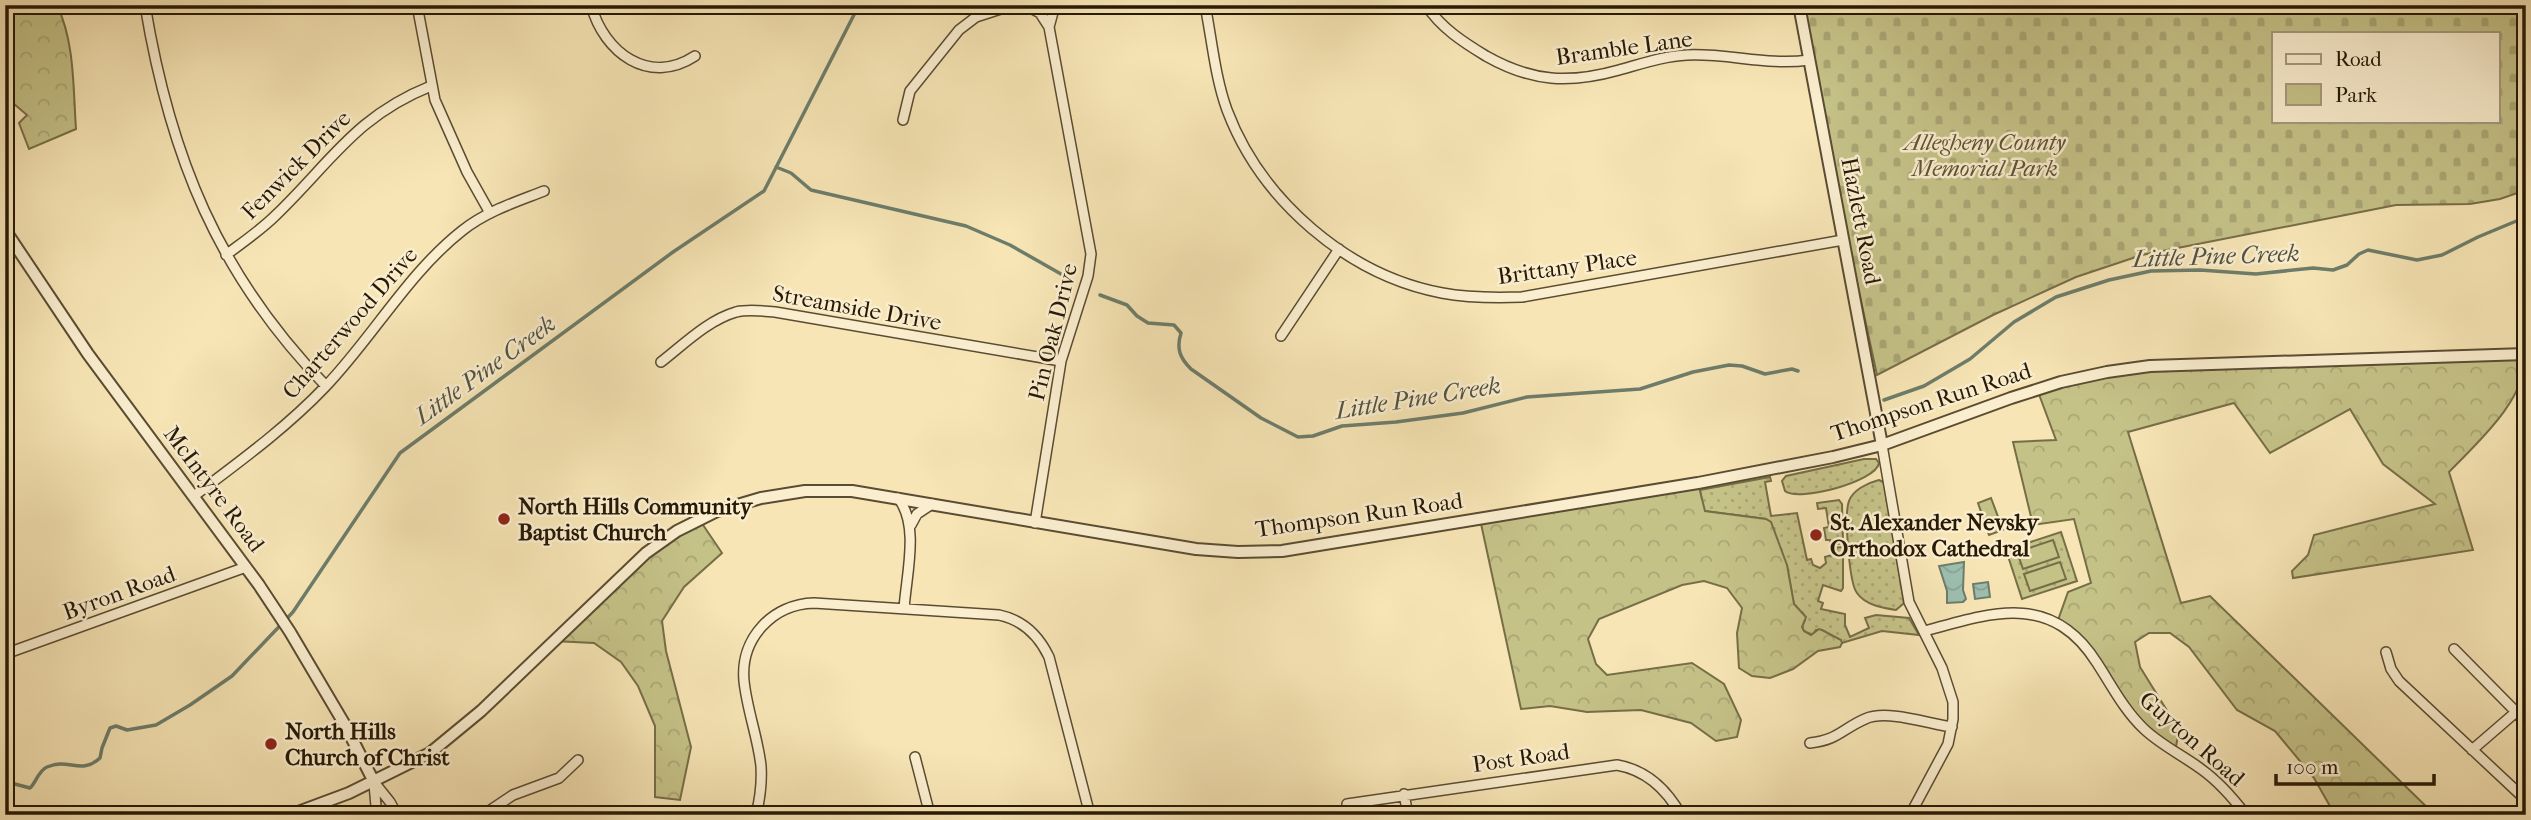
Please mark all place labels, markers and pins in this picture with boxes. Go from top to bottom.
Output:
place label: North Hills Community Baptist Church [518,493,754,546]
place label: St. Alexander Nevsky Orthodox Cathedral [1830,509,2040,562]
marker: North Hills Community Baptist Church [496,511,512,527]
marker: St. Alexander Nevsky Orthodox Cathedral [1808,527,1824,543]
place label: North Hills Church of Christ [285,718,450,771]
marker: North Hills Church of Christ [263,736,279,752]

